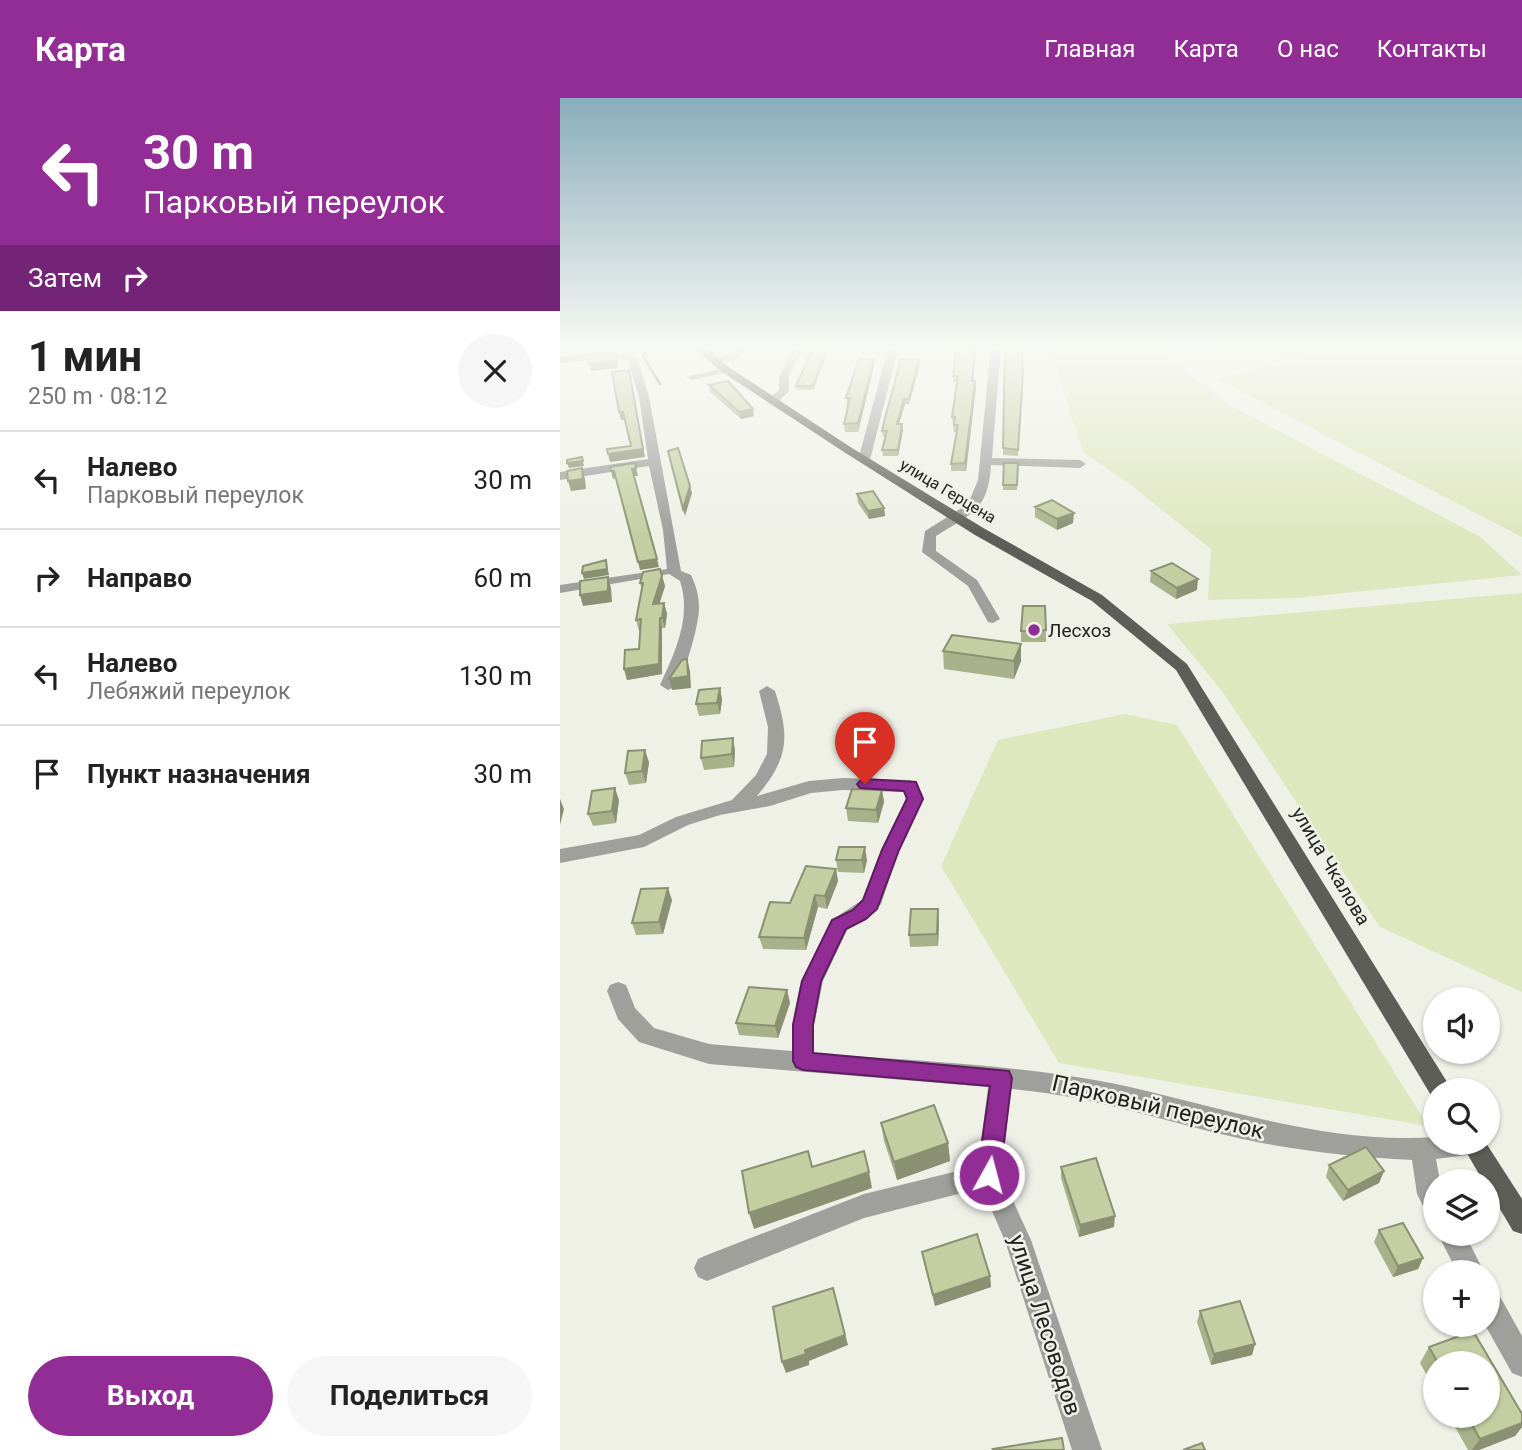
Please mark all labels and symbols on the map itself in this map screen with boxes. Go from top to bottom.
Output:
street label: улица Герцена [897,455,999,527]
place label: Лесхоз [1048,619,1111,642]
marker: Лесхоз [1026,622,1042,638]
pin [835,712,895,784]
street label: улица Чкалова [1287,803,1375,929]
street label: Парковый переулок [1049,1069,1267,1145]
position arrow [952,1138,1026,1212]
street label: улица Лесоводов [1003,1231,1087,1419]

